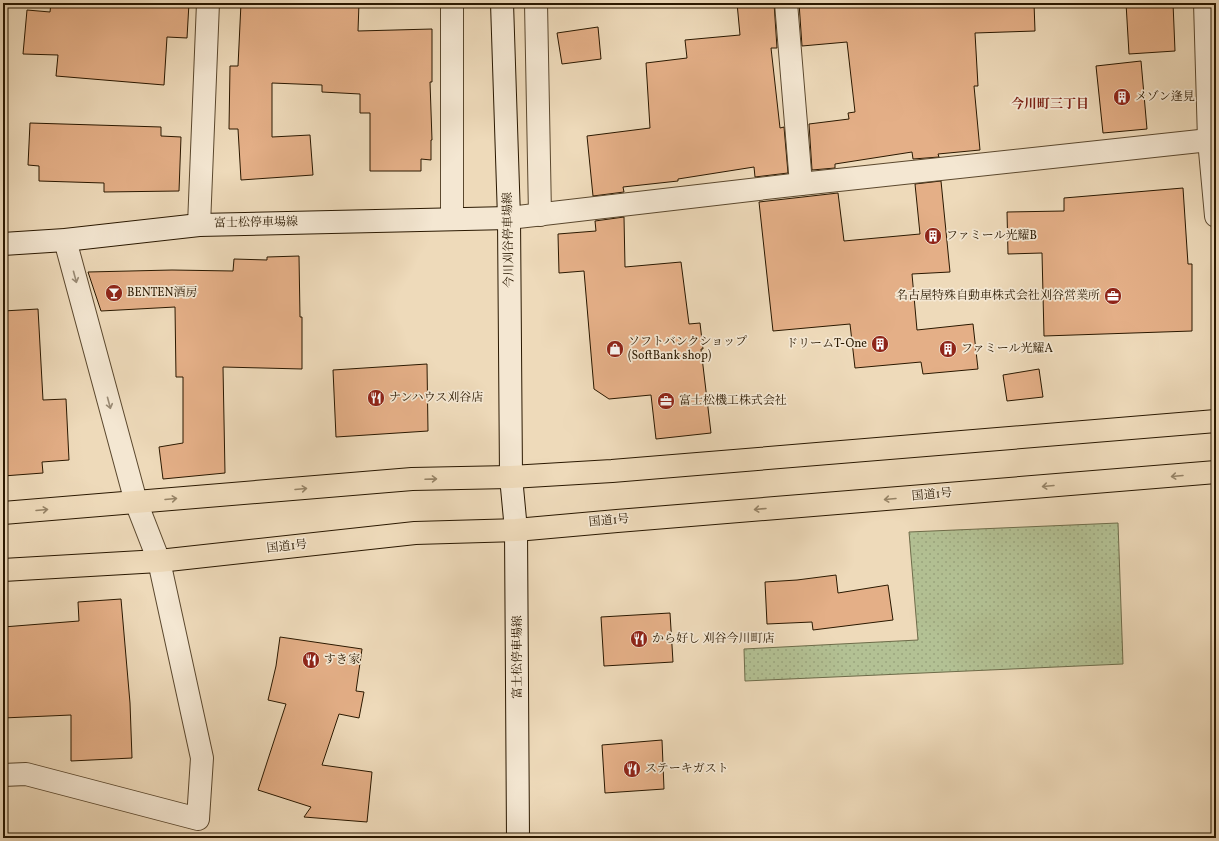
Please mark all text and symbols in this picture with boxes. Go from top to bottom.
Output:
building icon: メゾン逢見 [1112,87,1132,107]
place label: メゾン逢見 [1135,89,1195,105]
district label: 今川町三丁目 [1011,96,1089,114]
street label: 今川刈谷停車場線 [500,192,518,288]
street label: 富士松停車場線 [214,214,298,232]
building icon: ファミール光耀B [923,226,943,246]
place label: ファミール光耀B [946,228,1037,244]
one-way arrow [72,270,79,283]
bar icon: BENTEN酒房 [104,283,124,303]
place label: BENTEN酒房 [127,285,197,301]
office icon: 名古屋特殊自動車株式会社刈谷営業所 [1103,286,1123,306]
place label: 名古屋特殊自動車株式会社刈谷営業所 [896,288,1100,304]
place label: ソフトバンクショップ (SoftBank shop) [628,334,747,364]
building icon: ドリームT-One [870,334,890,354]
place label: ドリームT-One [786,336,867,352]
shop icon: ソフトバンクショップ (SoftBank shop) [605,339,625,359]
building icon: ファミール光耀A [938,339,958,359]
place label: ファミール光耀A [961,341,1054,357]
restaurant icon: ナンハウス刈谷店 [366,388,386,408]
place label: ナンハウス刈谷店 [389,390,483,406]
office icon: 富士松機工株式会社 [656,391,676,411]
place label: 富士松機工株式会社 [679,393,787,409]
one-way arrow [106,396,113,409]
one-way arrow [1171,472,1184,479]
one-way arrow [424,475,437,483]
one-way arrow [1042,482,1055,489]
one-way arrow [294,485,307,492]
street label: 国道1号 [911,485,953,505]
one-way arrow [164,495,177,503]
one-way arrow [884,495,897,502]
one-way arrow [754,505,767,513]
one-way arrow [35,506,48,513]
street label: 国道1号 [588,511,630,531]
street label: 国道1号 [266,537,308,557]
street label: 富士松停車場線 [510,615,526,699]
restaurant icon: から好し 刈谷今川町店 [629,629,649,649]
place label: から好し 刈谷今川町店 [652,631,774,647]
restaurant icon: すき家 [301,650,321,670]
place label: すき家 [324,652,360,668]
restaurant icon: ステーキガスト [622,759,642,779]
place label: ステーキガスト [645,761,729,777]

